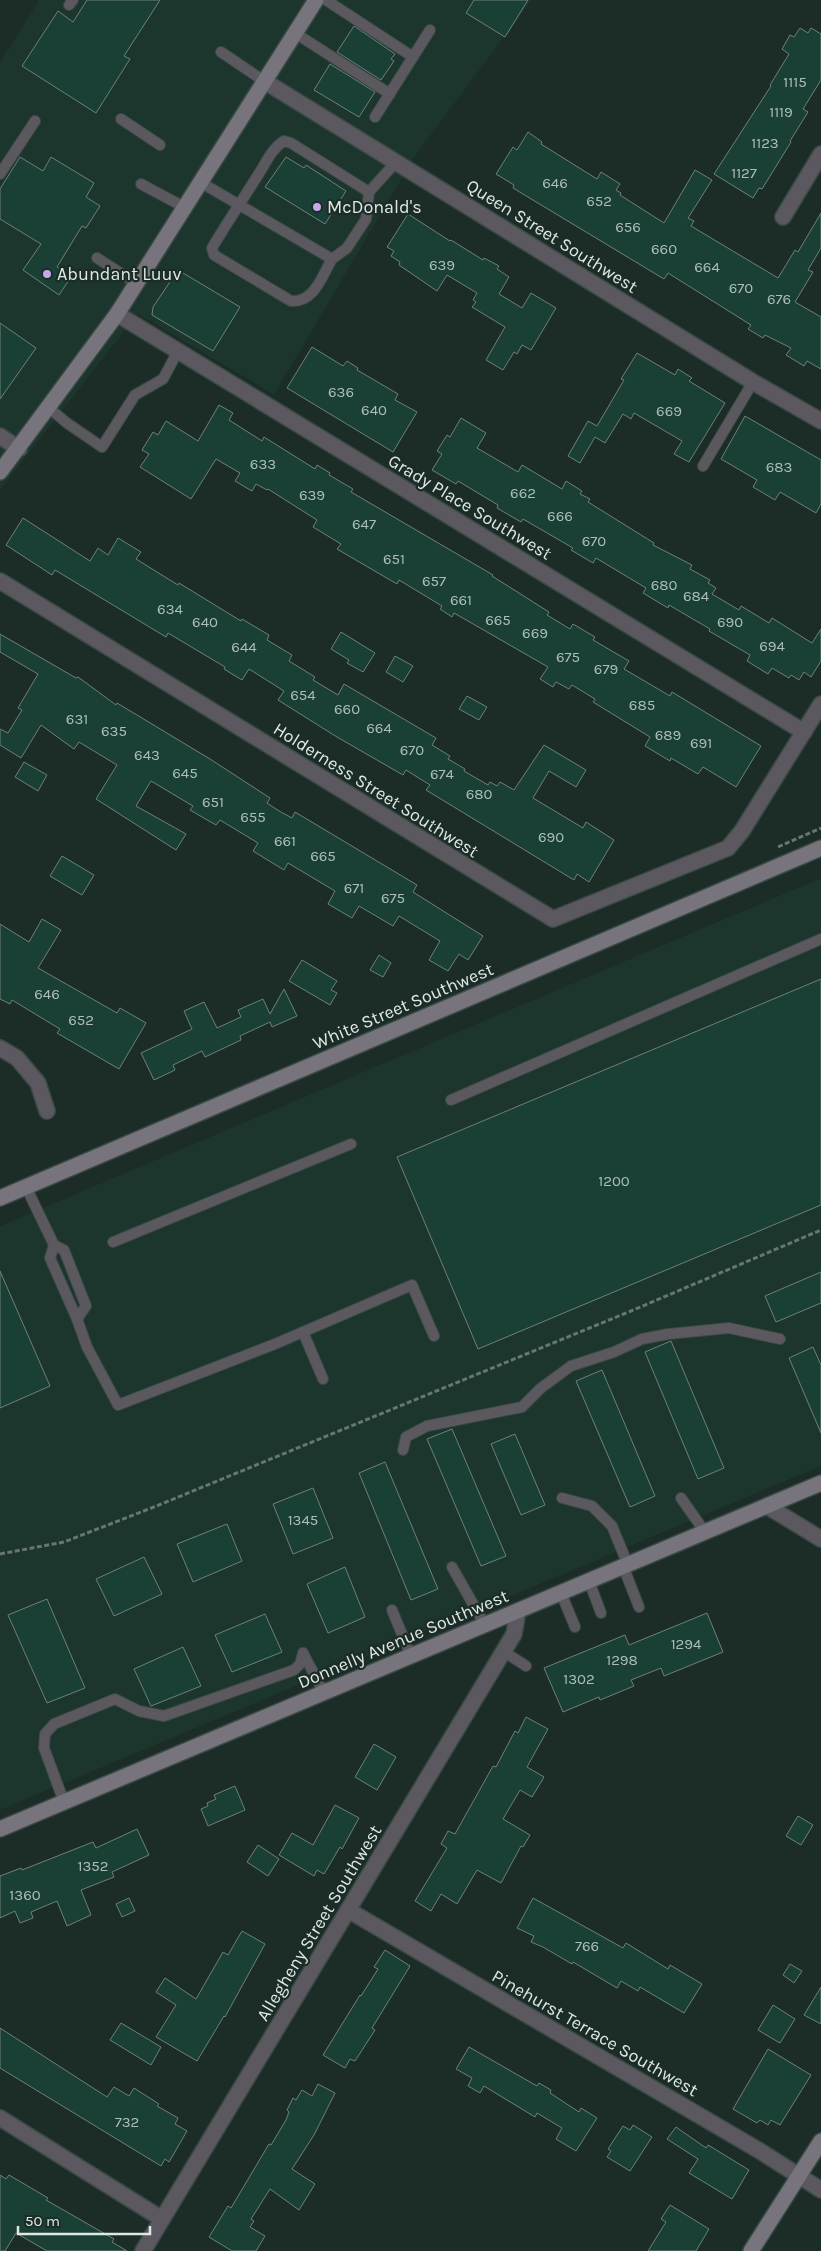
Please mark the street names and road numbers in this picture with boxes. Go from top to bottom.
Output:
street label: Queen Street Southwest [462,174,642,298]
street label: Grady Place Southwest [384,449,556,565]
street label: Holderness Street Southwest [269,718,483,863]
street label: White Street Southwest [309,958,497,1054]
street label: Donnelly Avenue Southwest [294,1584,512,1693]
street label: Allegheny Street Southwest [252,1821,386,2025]
street label: Pinehurst Terrace Southwest [488,1965,702,2101]

